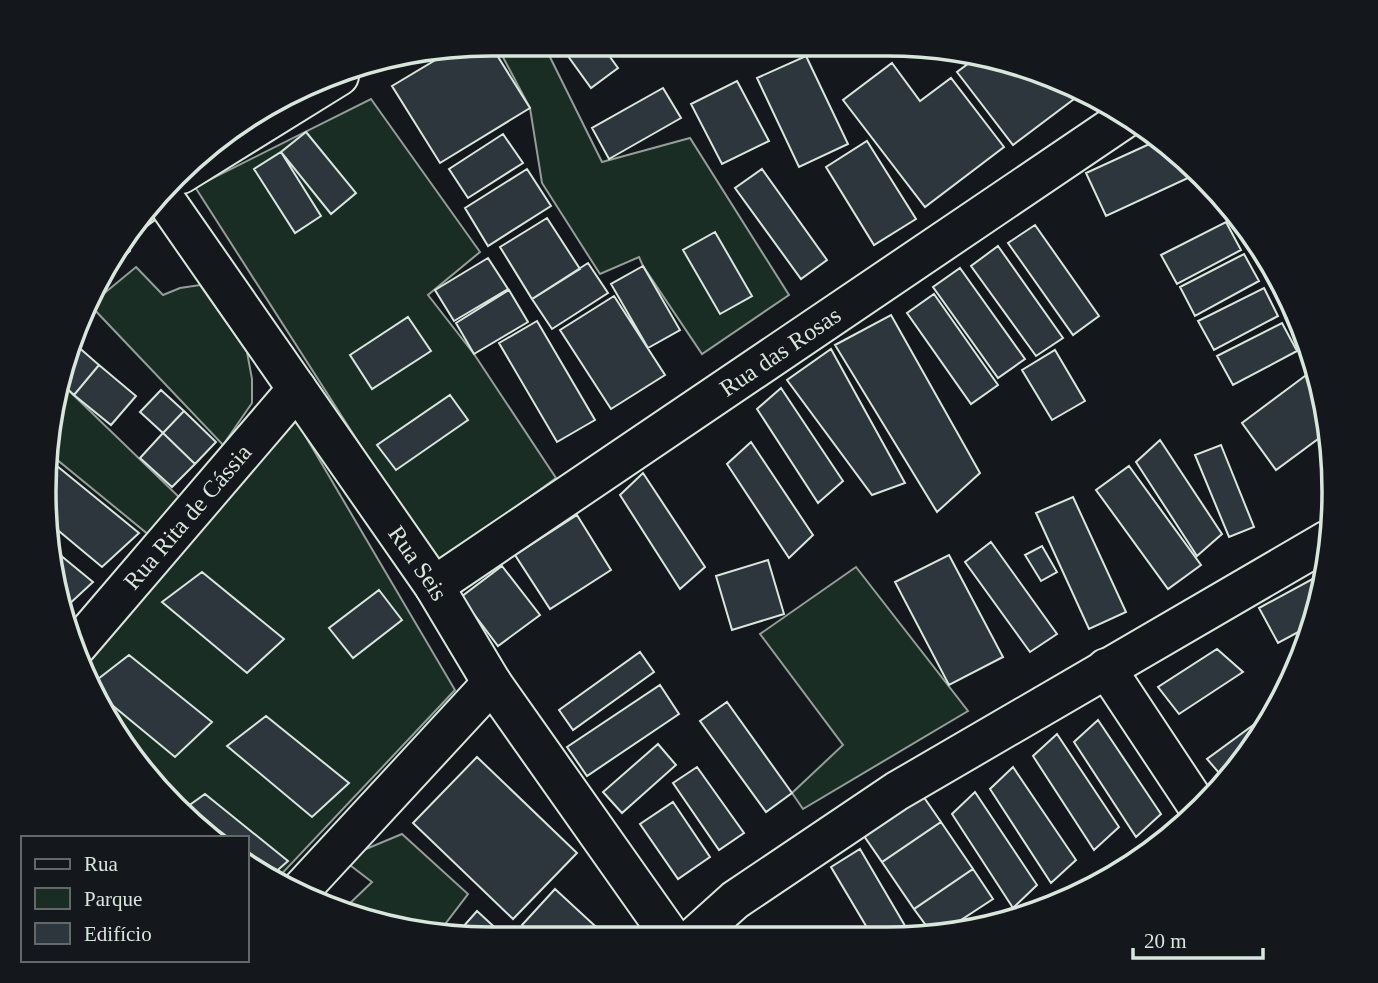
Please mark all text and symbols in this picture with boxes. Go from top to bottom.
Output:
street label: Rua das Rosas [715,302,845,402]
street label: Rua Rita de Cássia [118,439,257,594]
street label: Rua Seis [383,521,453,605]
legend [21,836,248,962]
text: Rua [84,852,119,876]
text: Parque [84,887,142,911]
scale bar [1133,916,1262,960]
text: Edifício [84,922,152,946]
text: 20 m [1144,929,1187,953]

